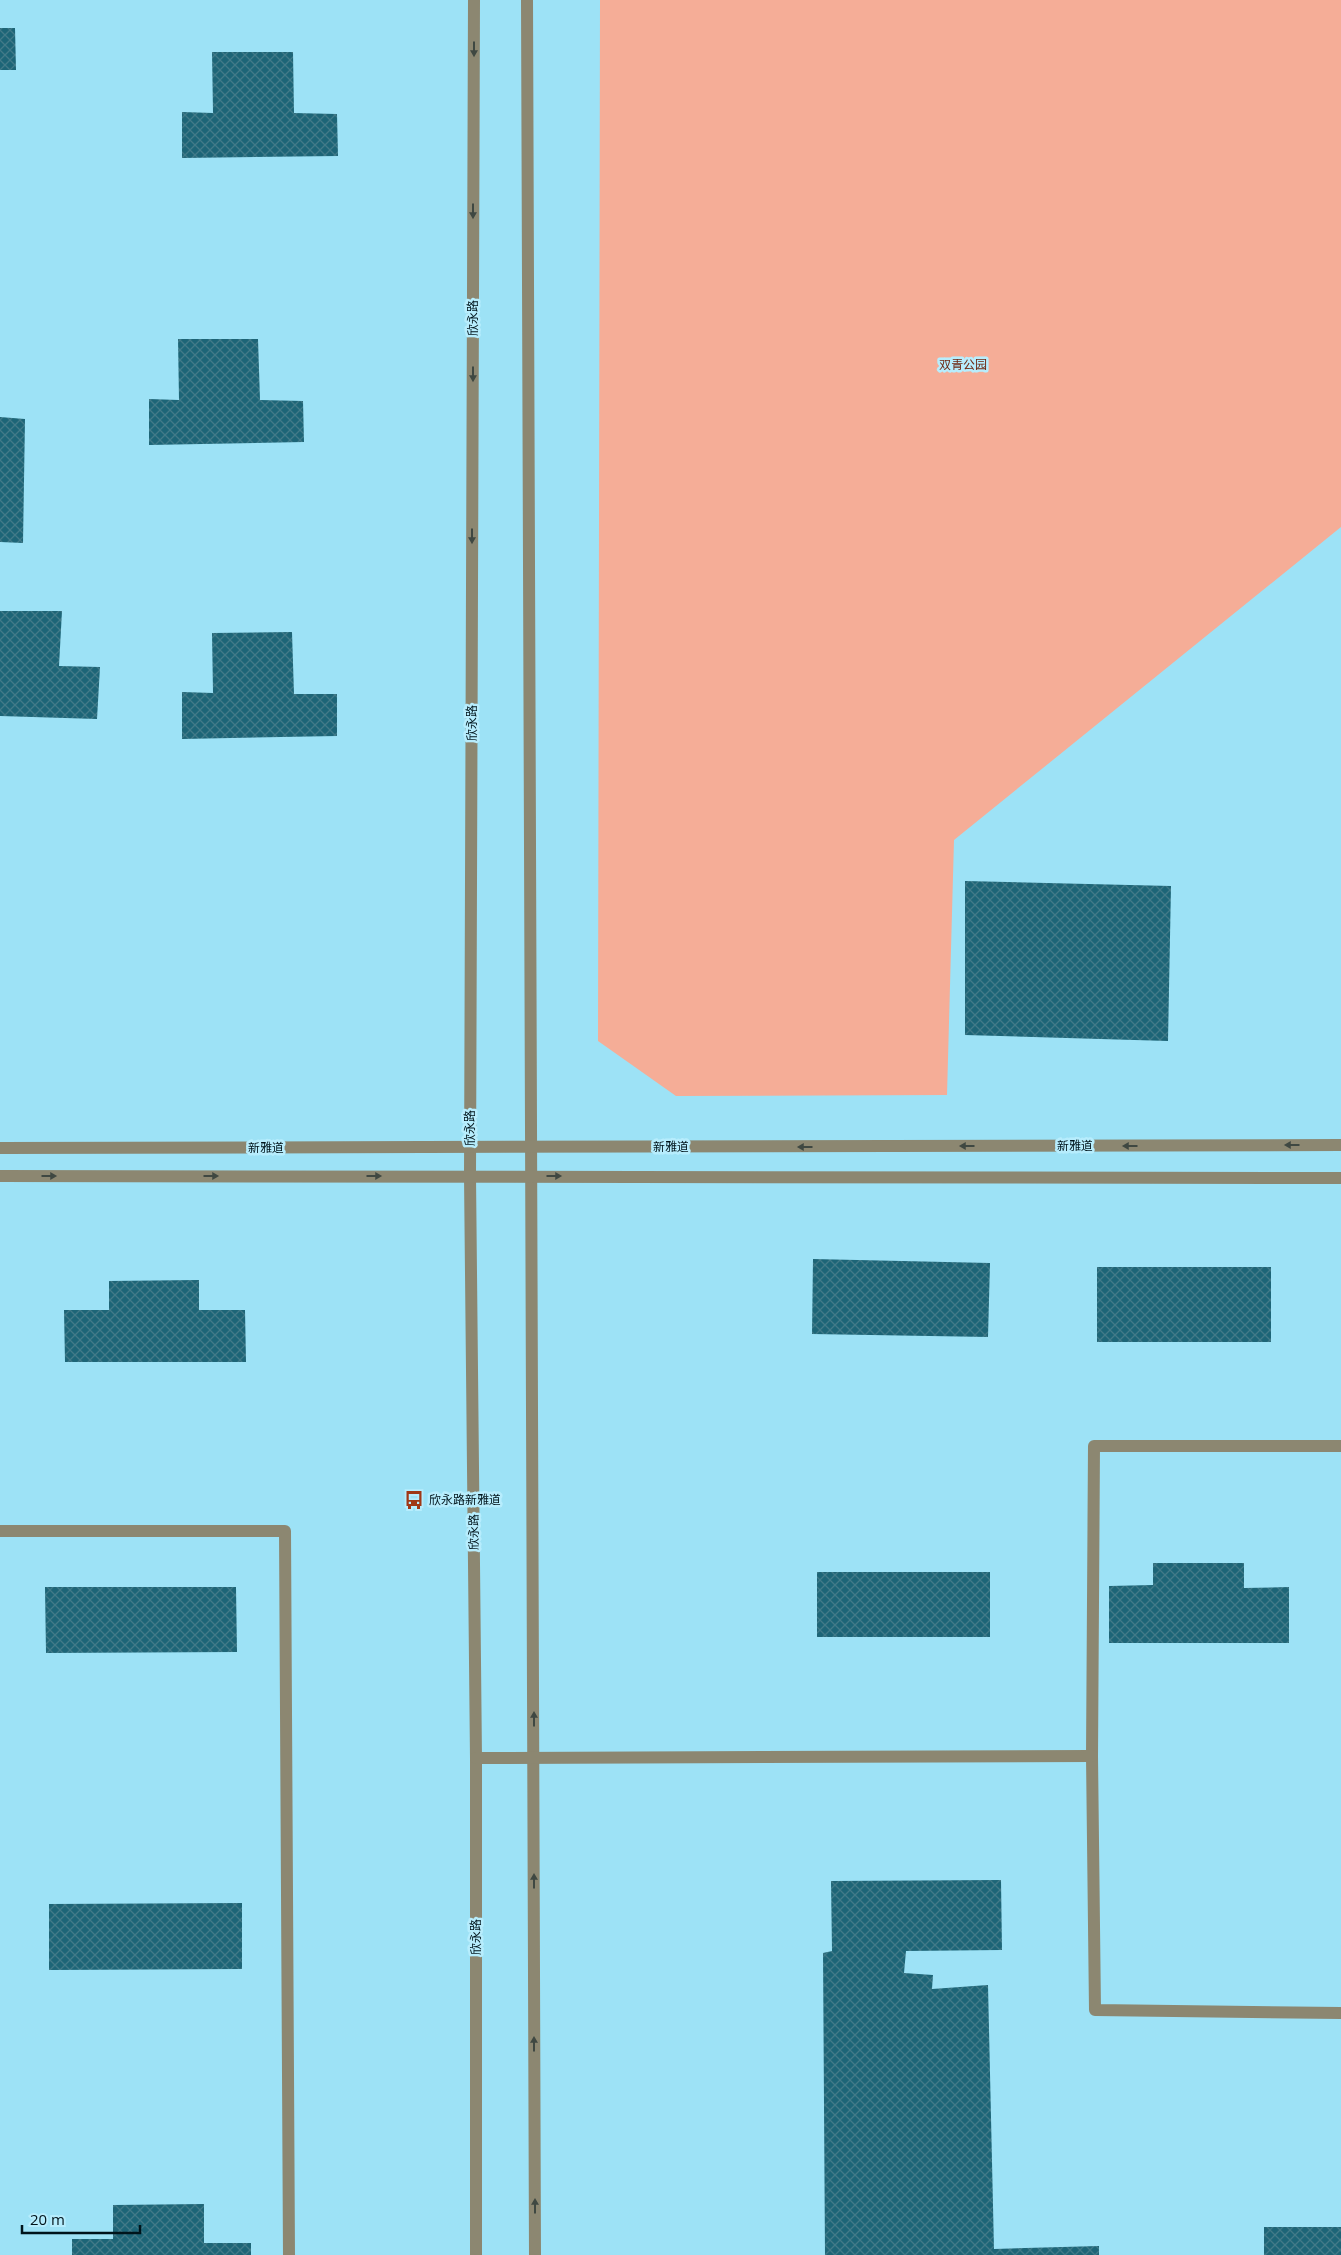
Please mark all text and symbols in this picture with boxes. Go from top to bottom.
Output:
one-way arrow [470,41,478,57]
one-way arrow [469,203,477,219]
street label: 欣永路 [464,300,481,336]
park label: 双青公园 [939,356,987,373]
one-way arrow [469,366,477,382]
one-way arrow [468,528,476,544]
street label: 欣永路 [463,705,480,741]
street label: 欣永路 [461,1110,478,1146]
street label: 新雅道 [1057,1137,1093,1154]
street label: 新雅道 [653,1138,689,1155]
street label: 新雅道 [248,1139,284,1156]
one-way arrow [1284,1141,1300,1149]
one-way arrow [959,1142,975,1150]
one-way arrow [1122,1142,1138,1150]
one-way arrow [797,1143,813,1151]
one-way arrow [41,1172,57,1180]
one-way arrow [203,1172,219,1180]
one-way arrow [366,1172,382,1180]
one-way arrow [546,1172,562,1180]
bus stop icon: 欣永路新雅道 [403,1489,425,1511]
place label: 欣永路新雅道 [429,1491,501,1508]
street label: 欣永路 [465,1514,482,1550]
one-way arrow [530,1711,538,1727]
one-way arrow [530,1873,538,1889]
street label: 欣永路 [467,1919,484,1955]
one-way arrow [530,2036,538,2052]
one-way arrow [531,2198,539,2214]
scale bar [22,2202,140,2234]
text: 20 m [30,2209,65,2229]

